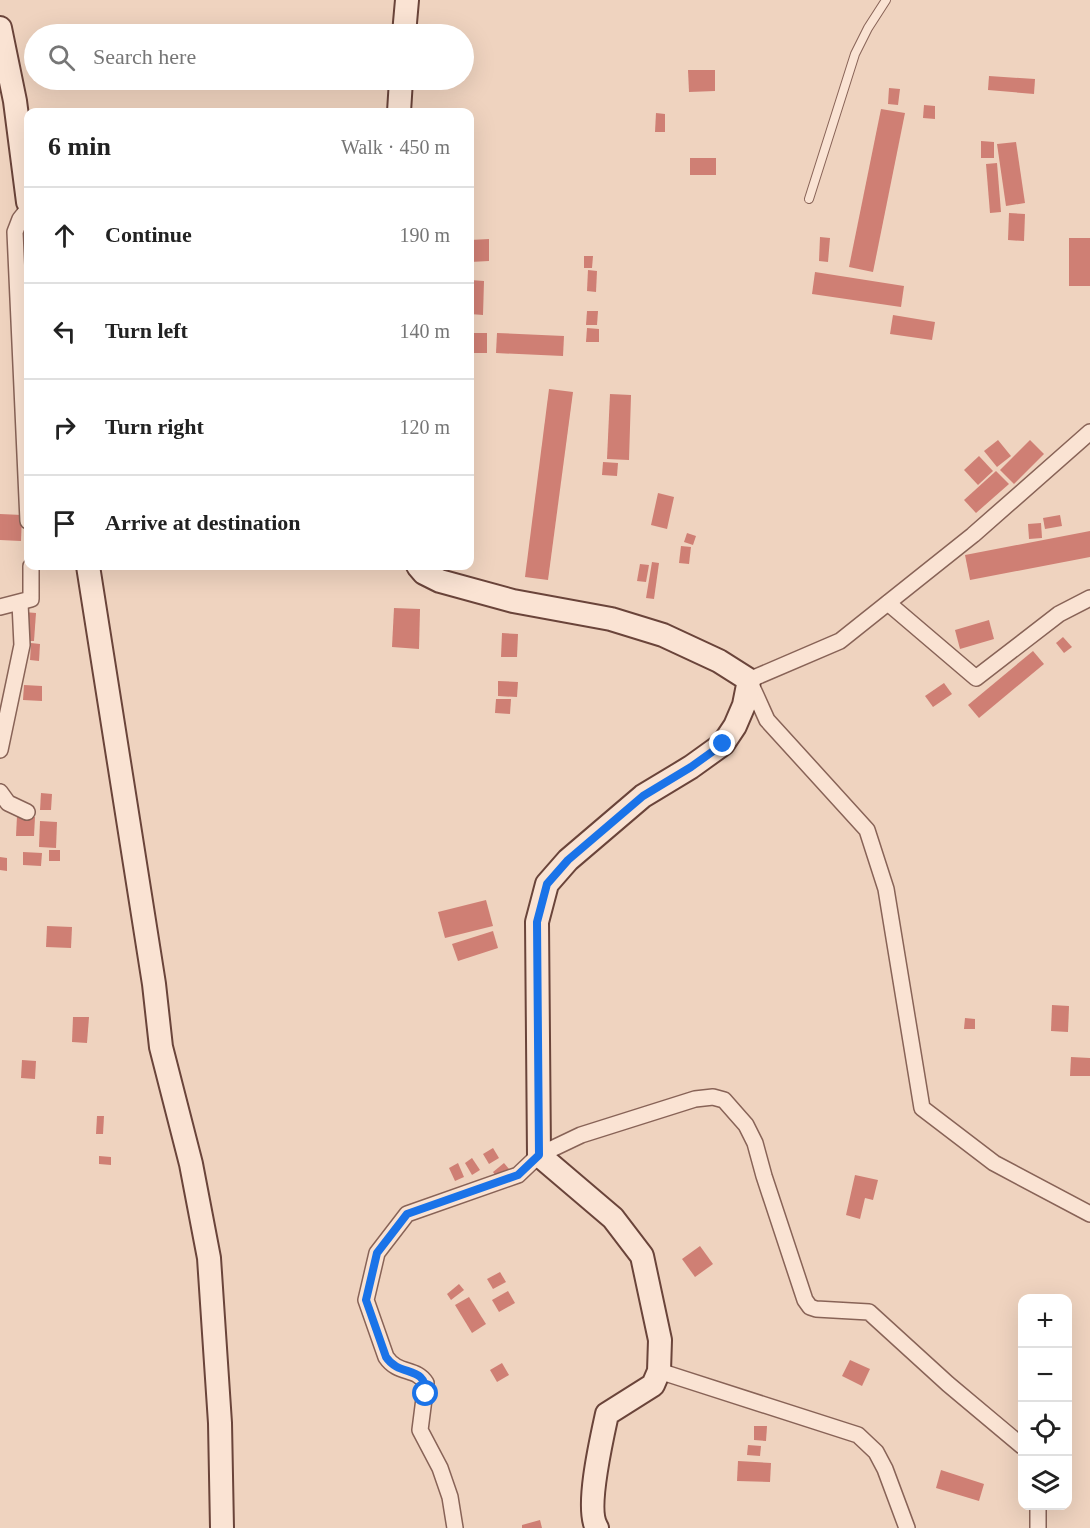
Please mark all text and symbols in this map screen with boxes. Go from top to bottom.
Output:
search box [24,24,474,90]
icon: search [45,41,78,74]
text: Search here [93,44,196,69]
text: 6 min [48,132,111,161]
text: Walk · 450 m [341,136,450,158]
icon: ahead [48,219,81,252]
text: Continue [105,222,192,247]
text: 190 m [399,224,450,246]
icon: left [48,315,81,348]
text: Turn left [105,318,188,343]
text: 140 m [399,320,450,342]
icon: right [48,411,81,444]
text: Turn right [105,414,204,439]
text: 120 m [399,416,450,438]
icon: arrive [48,507,81,540]
text: Arrive at destination [105,510,301,535]
route end [709,730,735,756]
map controls [1018,1294,1072,1510]
button: + [1018,1294,1072,1348]
button: − [1018,1348,1072,1402]
route start [412,1380,438,1406]
button: locate [1018,1402,1072,1456]
button: layers [1018,1456,1072,1510]

